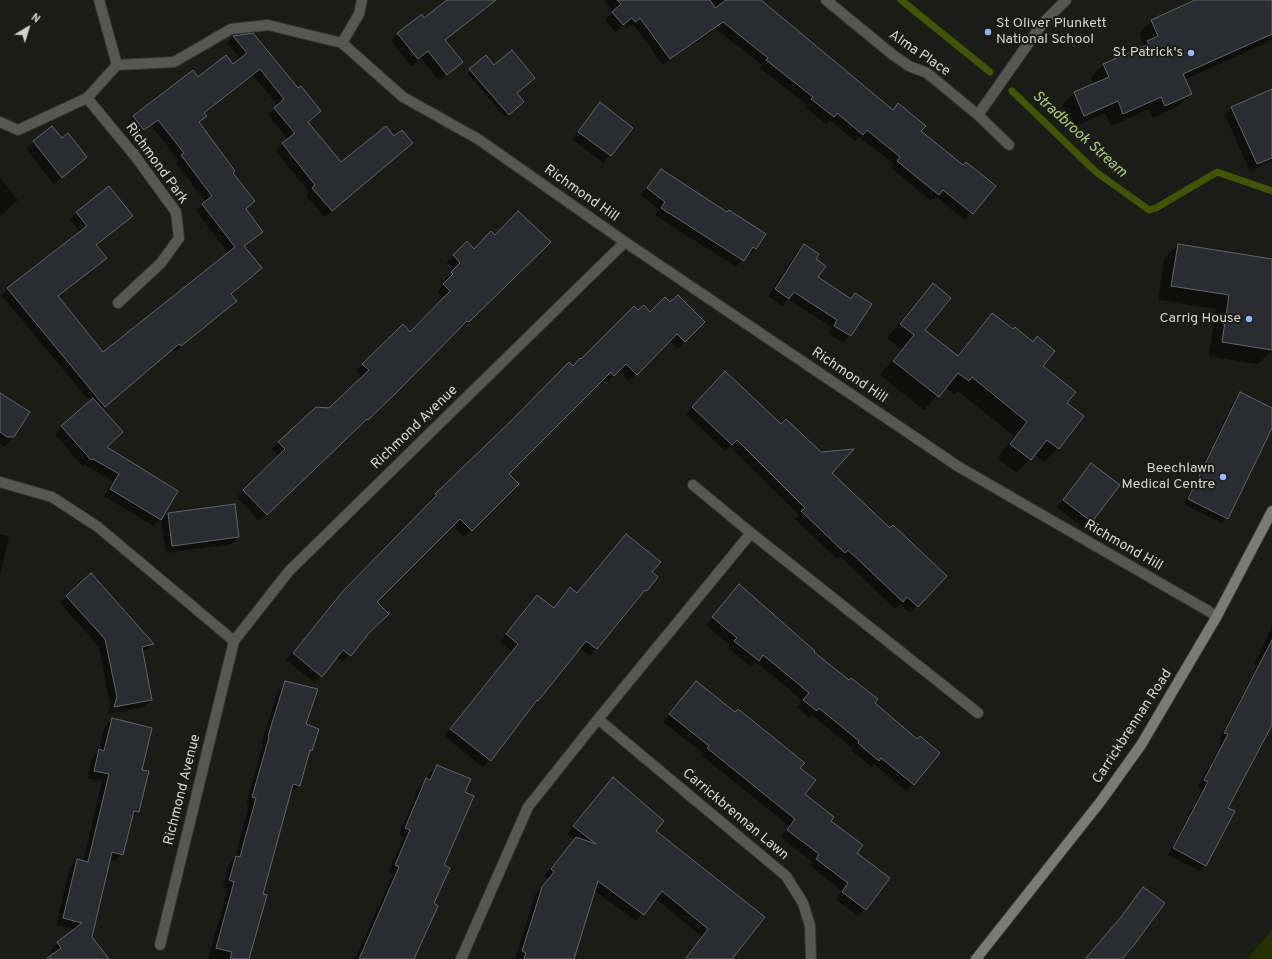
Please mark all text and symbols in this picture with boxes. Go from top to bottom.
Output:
north arrow [8,8,48,48]
text: N [28,11,43,26]
place label: St Oliver Plunkett National School [996,16,1107,48]
street label: Alma Place [885,27,953,81]
marker: St Oliver Plunkett National School [983,27,993,37]
place label: St Patrick's [1113,45,1183,61]
marker: St Patrick's [1186,48,1196,58]
water label: Stradbrook Stream [1028,88,1130,182]
street label: Richmond Park [121,120,191,208]
street label: Richmond Hill [540,162,622,226]
place label: Carrig House [1159,311,1241,327]
marker: Carrig House [1244,314,1254,324]
street label: Richmond Hill [808,345,890,407]
street label: Richmond Avenue [368,382,462,474]
place label: Beechlawn Medical Centre [1121,461,1215,494]
marker: Beechlawn Medical Centre [1218,472,1228,482]
street label: Richmond Hill [1081,517,1165,575]
street label: Carrickbrennan Road [1090,667,1176,787]
street label: Richmond Avenue [161,733,205,847]
street label: Carrickbrennan Lawn [678,766,792,864]

